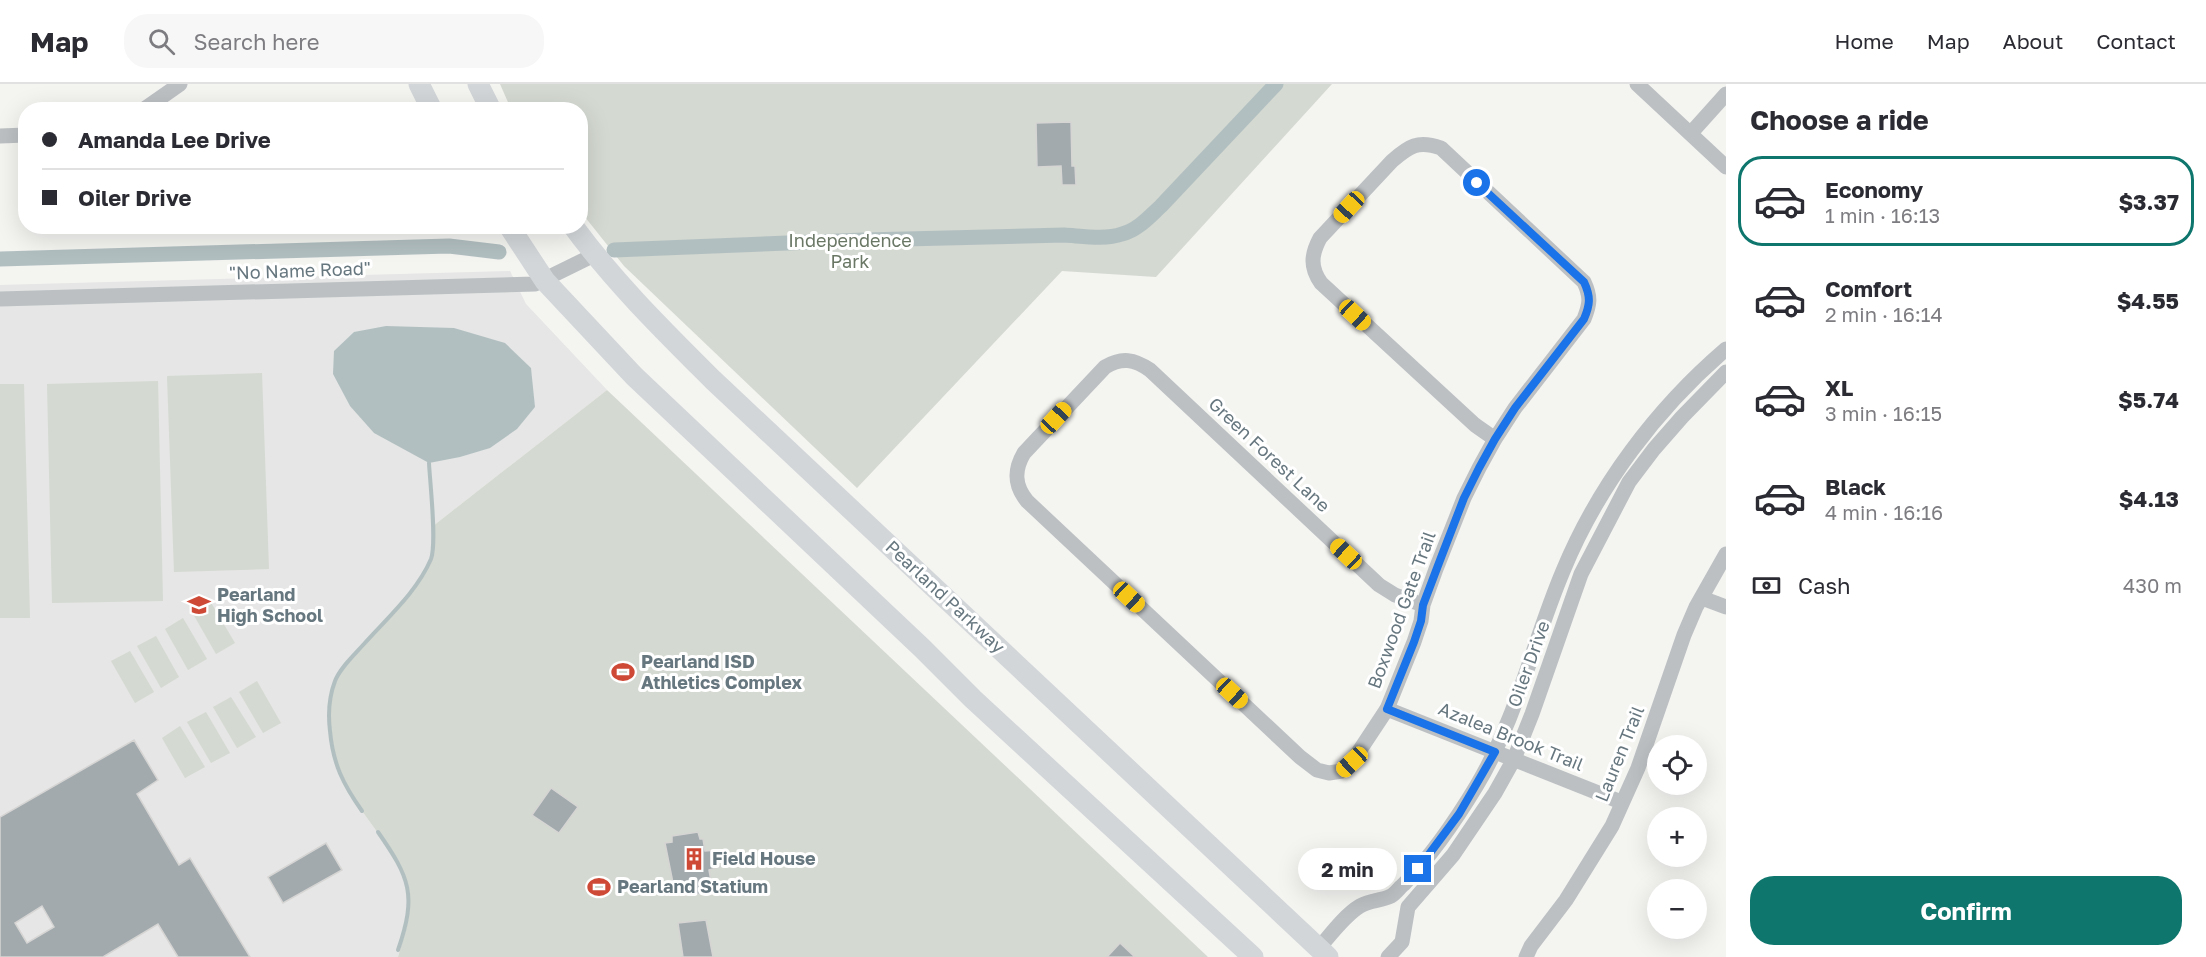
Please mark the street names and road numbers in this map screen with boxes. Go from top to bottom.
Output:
street label: "No Name Road" [229,257,371,283]
street label: Green Forest Lane [1204,392,1335,516]
street label: Boxwood Gate Trail [1362,528,1440,691]
street label: Pearland Parkway [881,535,1010,657]
street label: Oiler Drive [1502,617,1554,710]
street label: Azalea Brook Trail [1436,697,1587,775]
street label: Lauren Trail [1590,702,1648,805]

